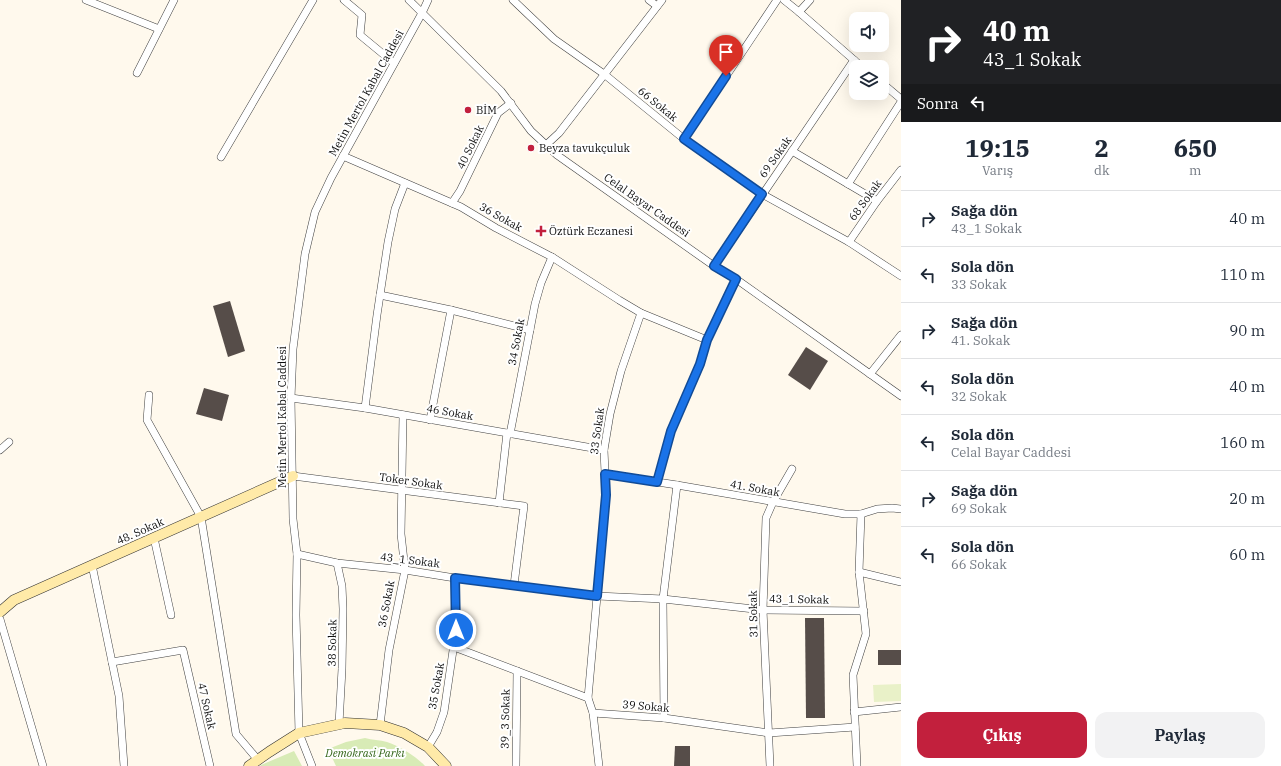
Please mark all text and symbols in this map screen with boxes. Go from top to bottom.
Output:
map controls [849,12,889,100]
button: sound [849,12,889,52]
text: 40 m [983,12,1050,49]
icon: right [917,16,969,68]
street label: Metin Mertol Kabal Caddesi [325,27,407,159]
pin [709,35,743,76]
icon: arrive [715,41,737,63]
text: 43_1 Sokak [983,48,1081,71]
button: layers [849,60,889,100]
street label: 66 Sokak [635,84,681,125]
icon: left [967,92,989,114]
text: Sonra [917,94,959,113]
place label: BİM [476,103,497,117]
marker: BİM [463,105,473,115]
street label: 40 Sokak [453,122,487,171]
text: 19:15 [965,132,1030,164]
text: 2 [1095,132,1109,164]
text: 650 [1174,132,1217,164]
street label: 69 Sokak [756,133,795,180]
place label: Beyza tavukçuluk [539,141,631,155]
marker: Beyza tavukçuluk [526,143,536,153]
text: Varış [982,162,1013,179]
text: dk [1094,162,1110,179]
text: m [1189,162,1201,179]
street label: Celal Bayar Caddesi [601,170,693,240]
street label: 68 Sokak [845,176,885,223]
street label: 36 Sokak [477,199,526,235]
text: Sağa dön [951,201,1018,220]
icon: right [917,208,939,230]
text: 40 m [1229,209,1265,228]
text: 43_1 Sokak [951,220,1022,237]
place label: Öztürk Eczanesi [549,224,634,238]
marker: Öztürk Eczanesi [536,226,546,236]
text: Sola dön [951,257,1014,276]
icon: left [917,264,939,286]
text: 110 m [1220,265,1265,284]
text: 33 Sokak [951,276,1007,293]
text: Sağa dön [951,313,1018,332]
street label: 34 Sokak [505,317,527,367]
icon: right [917,320,939,342]
text: 90 m [1229,321,1265,340]
text: 41. Sokak [951,332,1010,349]
street label: Metin Mertol Kabal Caddesi [275,345,289,488]
text: Sola dön [951,369,1014,388]
icon: left [917,376,939,398]
text: 40 m [1229,377,1265,396]
text: 32 Sokak [951,388,1007,405]
street label: 46 Sokak [426,401,475,423]
street label: 33 Sokak [587,406,607,455]
text: Sola dön [951,425,1014,444]
icon: left [917,432,939,454]
text: 160 m [1220,433,1265,452]
text: Celal Bayar Caddesi [951,444,1071,461]
street label: Toker Sokak [378,470,444,492]
street label: 41. Sokak [729,477,782,499]
text: Sağa dön [951,481,1018,500]
icon: right [917,488,939,510]
text: 20 m [1229,489,1265,508]
text: 69 Sokak [951,500,1007,517]
street label: 48. Sokak [114,514,166,548]
text: Sola dön [951,537,1014,556]
icon: left [917,544,939,566]
text: 60 m [1229,545,1265,564]
street label: 43_1 Sokak [379,549,441,571]
text: 66 Sokak [951,556,1007,573]
street label: 36 Sokak [375,579,397,629]
street label: 31 Sokak [746,590,760,638]
street label: 43_1 Sokak [769,591,830,607]
position arrow [435,609,477,651]
street label: 38 Sokak [325,619,339,667]
street label: 35 Sokak [425,661,447,710]
street label: 47 Sokak [195,681,219,731]
street label: 39_3 Sokak [497,688,513,749]
street label: 39 Sokak [622,697,671,715]
button: Çıkış [917,712,1087,758]
button: Paylaş [1095,712,1265,758]
park label: Demokrasi Parkı [324,746,405,760]

